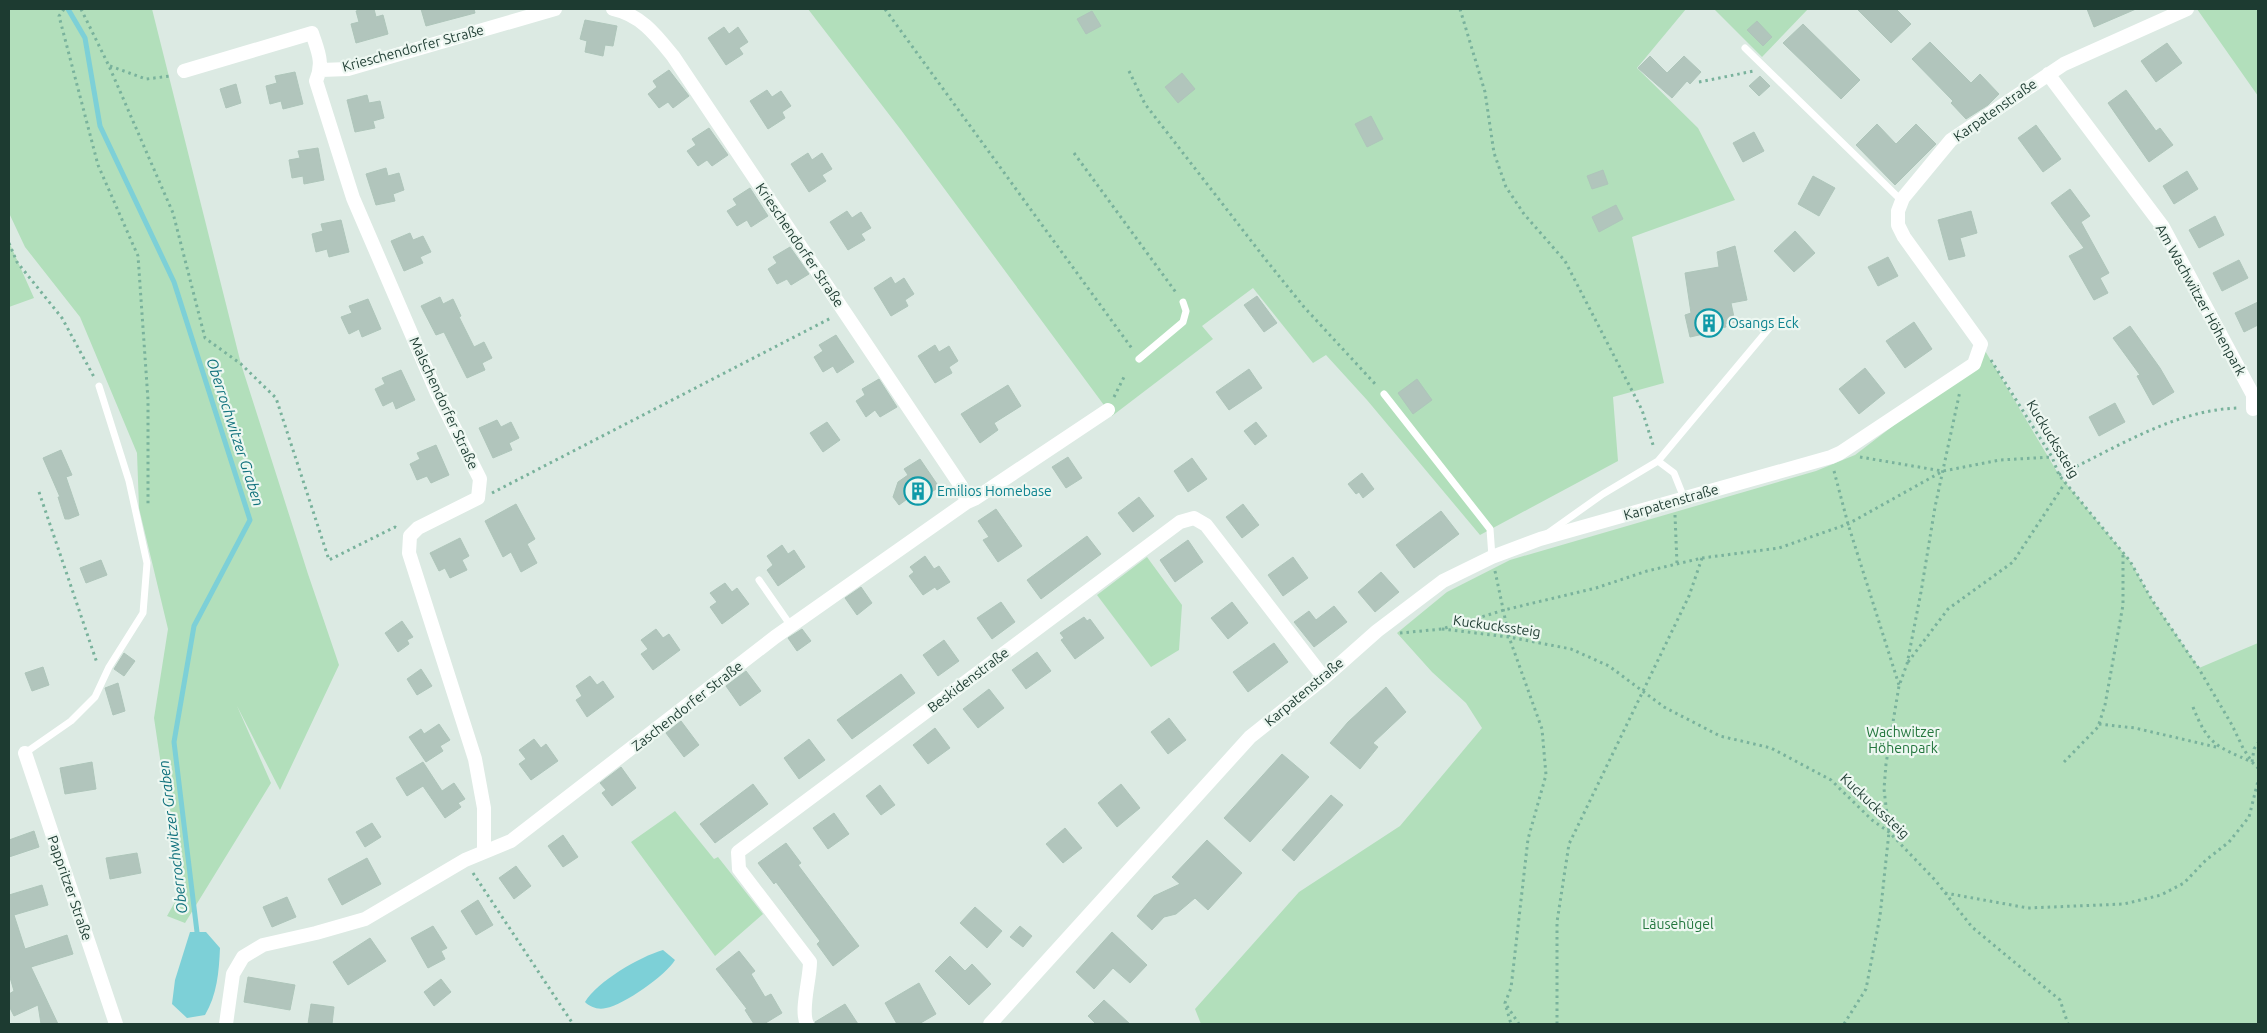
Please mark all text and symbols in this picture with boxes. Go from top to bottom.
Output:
street label: Krieschendorfer Straße [340,21,486,75]
street label: Karpatenstraße [1950,75,2040,145]
street label: Krieschendorfer Straße [753,180,847,310]
street label: Am Wachwitzer Höhenpark [2153,222,2249,378]
building icon: Osangs Eck [1694,308,1724,338]
place label: Osangs Eck [1728,315,1799,331]
street label: Malschendorfer Straße [406,334,482,472]
water label: Oberrochwitzer Graben [203,356,267,508]
street label: Kuckuckssteig [2023,397,2083,481]
building icon: Emilios Homebase [903,476,933,506]
street label: Karpatenstraße [1622,481,1720,523]
place label: Emilios Homebase [937,483,1052,499]
street label: Kuckuckssteig [1452,612,1542,640]
street label: Beskidenstraße [924,644,1012,716]
street label: Karpatenstraße [1261,654,1347,730]
street label: Zaschendorfer Straße [628,658,746,754]
park label: Wachwitzer Höhenpark [1866,724,1940,756]
water label: Oberrochwitzer Graben [155,759,190,915]
street label: Kuckuckssteig [1837,770,1913,842]
street label: Pappritzer Straße [45,833,95,943]
park label: Läusehügel [1642,916,1714,932]

